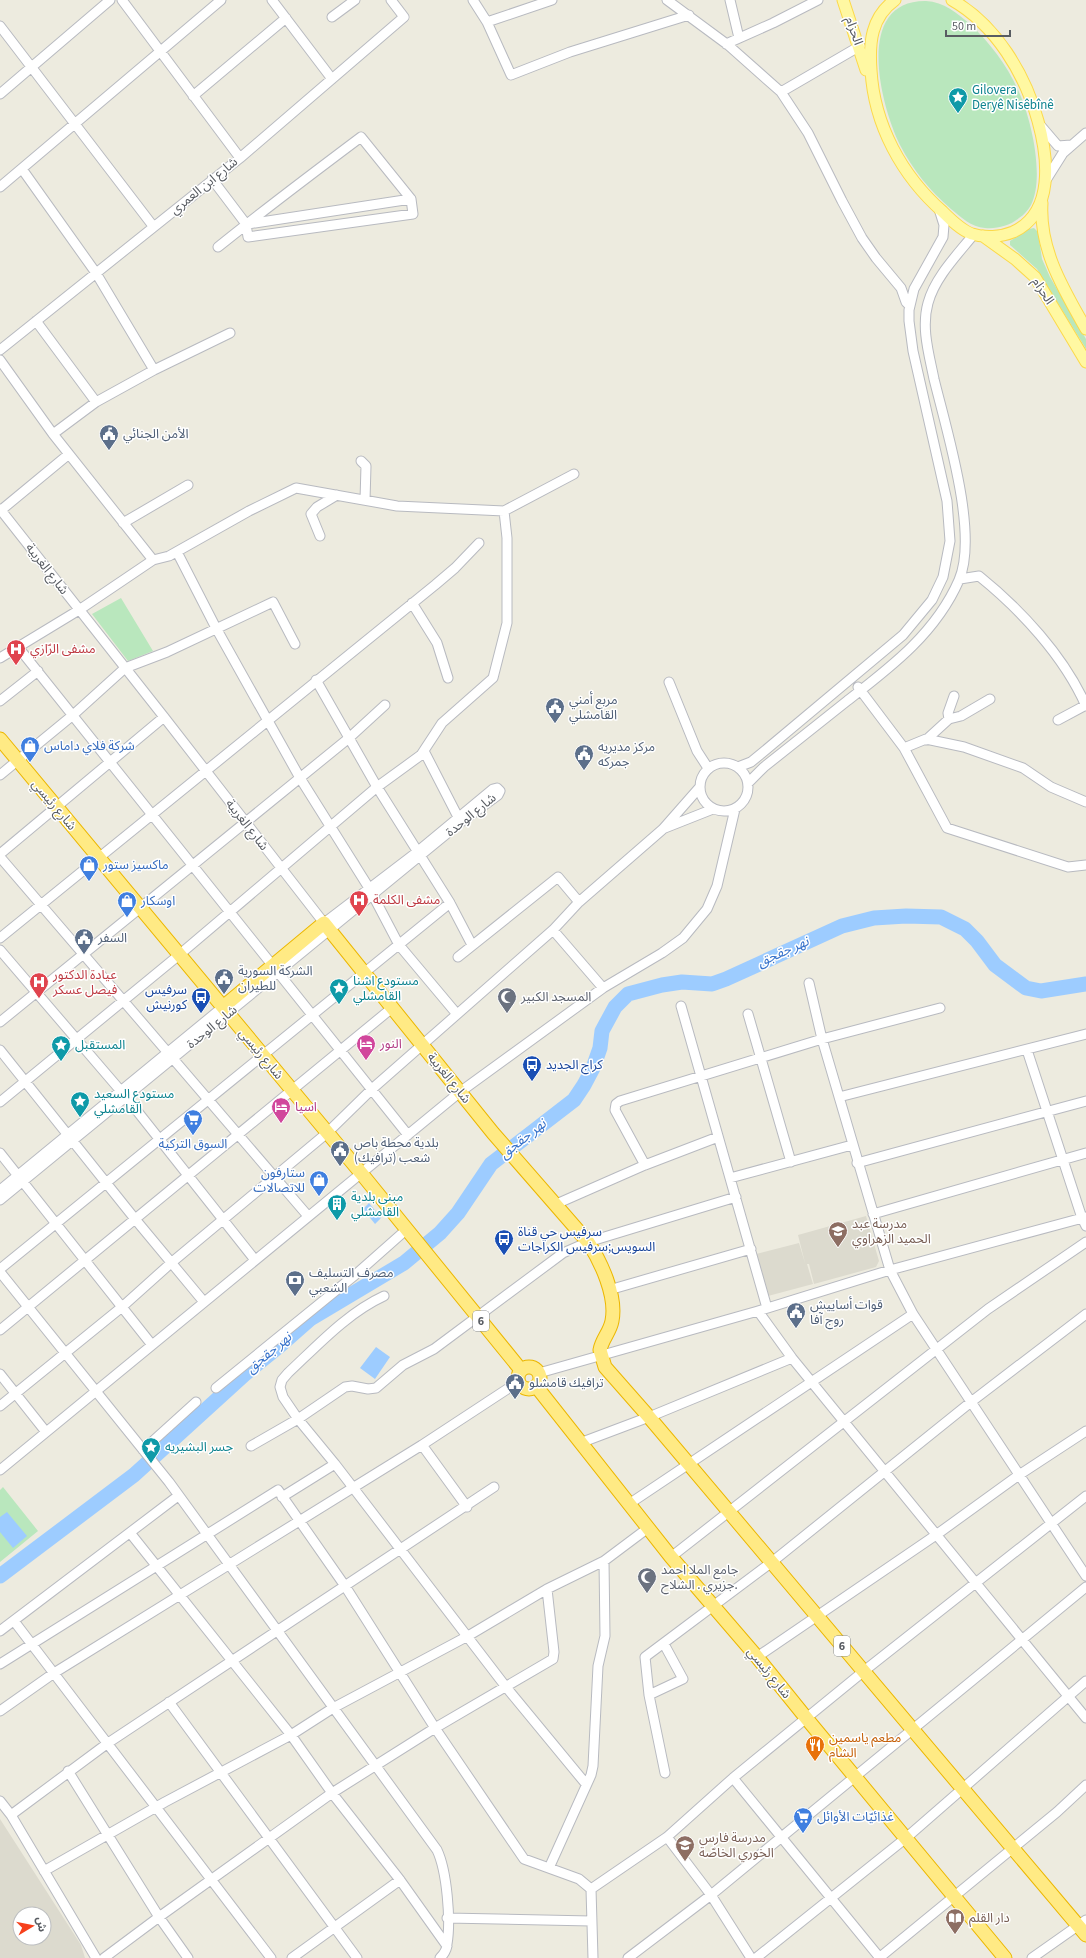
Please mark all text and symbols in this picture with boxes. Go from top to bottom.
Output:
scale bar [946,12,1010,38]
street label: الحزام [841,14,867,48]
text: 50 m [952,18,976,35]
place label: Gilovera Deryê Nisêbînê [972,81,1054,114]
place icon: Gilovera Deryê Nisêbînê [947,86,969,114]
street label: شارع ابن العمري [166,153,242,220]
street label: الحزام [1028,274,1058,308]
public building icon: الأمن الجنائي [98,423,120,451]
place label: الأمن الجنائي [123,425,189,444]
street label: شارع الغربية [20,540,73,599]
hospital icon: مشفى الرّازي [5,638,27,666]
place label: مشفى الرّازي [30,640,96,659]
place label: مربع أمني القامشلي [569,691,618,725]
public building icon: مربع أمني القامشلي [544,696,566,724]
shop icon: شركة فلاي داماس [19,735,41,763]
place label: شركة فلاي داماس [44,737,135,756]
place label: مركز مديريه جمركه [598,738,655,771]
public building icon: مركز مديريه جمركه [573,743,595,771]
street label: شارع رئيسي [27,776,81,835]
street label: شارع الوحدة [442,789,501,842]
street label: شارع الغربية [220,796,273,855]
shop icon: ماكسيز ستور [78,854,100,882]
place label: ماكسيز ستور [102,856,169,874]
hospital icon: مشفى الكلمة [348,889,370,917]
shop icon: اوسكار [116,890,138,918]
place label: مشفى الكلمة [373,891,440,909]
place label: اوسكار [140,892,175,910]
public building icon: السفر [73,927,95,955]
place label: السفر [97,929,127,947]
water label: نهر جقجق [754,931,813,972]
place label: الشركة السورية للطيران [238,962,313,995]
place label: عيادة الدكتور فيصل عسكر [52,966,118,999]
public building icon: الشركة السورية للطيران [213,967,235,995]
hospital icon: عيادة الدكتور فيصل عسكر [28,971,50,999]
place label: مستودع اشنا القامشلي [353,972,419,1006]
place icon: مستودع اشنا القامشلي [328,977,350,1005]
place label: سرفيس كورنيش [145,981,188,1014]
bus stop icon: سرفيس كورنيش [190,986,212,1014]
mosque icon: المسجد الكبير [496,986,518,1014]
place label: المسجد الكبير [520,988,591,1006]
street label: شارع الوحدة [183,1001,242,1054]
street label: شارع رئيسي [234,1025,288,1084]
hotel icon: النور [355,1033,377,1061]
place icon: المستقبل [50,1034,72,1062]
place label: النور [379,1035,402,1053]
place label: المستقبل [75,1036,125,1054]
street label: شارع الغربية [422,1049,475,1108]
bus stop icon: كراج الجديد [521,1054,543,1082]
place label: كراج الجديد [546,1056,603,1075]
place label: مستودع السعيد القامشلي [94,1085,174,1119]
place icon: مستودع السعيد القامشلي [69,1090,91,1118]
hotel icon: اسيا [270,1096,292,1124]
place label: اسيا [295,1098,317,1116]
supermarket icon: السوق التركية [182,1108,204,1136]
water label: نهر جقجق [495,1114,551,1164]
place label: بلدية محطة باص شعب (ترافيك) [354,1134,439,1167]
place label: السوق التركية [159,1135,227,1153]
public building icon: بلدية محطة باص شعب (ترافيك) [329,1139,351,1167]
place label: ستارفون للاتصالات [253,1164,305,1197]
shop icon: ستارفون للاتصالات [308,1169,330,1197]
place label: مبنى بلدية القامشلي [351,1188,404,1222]
building icon: مبنى بلدية القامشلي [326,1193,348,1221]
place label: مدرسة عبد الحميد الزهراوي [852,1215,931,1249]
school or university icon: مدرسة عبد الحميد الزهراوي [827,1220,849,1248]
place label: سرفيس حي قناة السويس;سرفيس الكراجات [518,1223,655,1256]
bus stop icon: سرفيس حي قناة السويس;سرفيس الكراجات [493,1228,515,1256]
place label: مصرف التسليف الشعبي [309,1264,394,1298]
bank icon: مصرف التسليف الشعبي [284,1269,306,1297]
place label: قوات أساييش روج آفا [810,1296,883,1330]
public building icon: قوات أساييش روج آفا [785,1301,807,1329]
road number: 6 [473,1311,489,1331]
water label: نهر جقجق [242,1327,297,1378]
public building icon: ترافيك قامشلو [504,1372,526,1400]
place label: ترافيك قامشلو [529,1374,604,1392]
place icon: جسر البشيريه [140,1436,162,1464]
place label: جسر البشيريه [165,1438,234,1456]
place label: جامع الملا احمد جزيري . الشلاح. [661,1561,739,1595]
mosque icon: جامع الملا احمد جزيري . الشلاح. [636,1566,658,1594]
road number: 6 [834,1636,850,1656]
street label: شارع رئيسي [742,1644,795,1703]
place label: مطعم ياسمين الشام [829,1729,902,1762]
restaurant icon: مطعم ياسمين الشام [804,1734,826,1762]
supermarket icon: غذائيّات الأوائل [792,1806,814,1834]
place label: غذائيّات الأوائل [817,1808,894,1826]
place label: مدرسة فارس الخوري الخاصّة [699,1829,774,1863]
school or university icon: مدرسة فارس الخوري الخاصّة [674,1834,696,1862]
north arrow [12,1906,52,1946]
library icon: دار القلم [944,1907,966,1935]
place label: دار القلم [969,1909,1010,1928]
text: ش [33,1916,50,1933]

